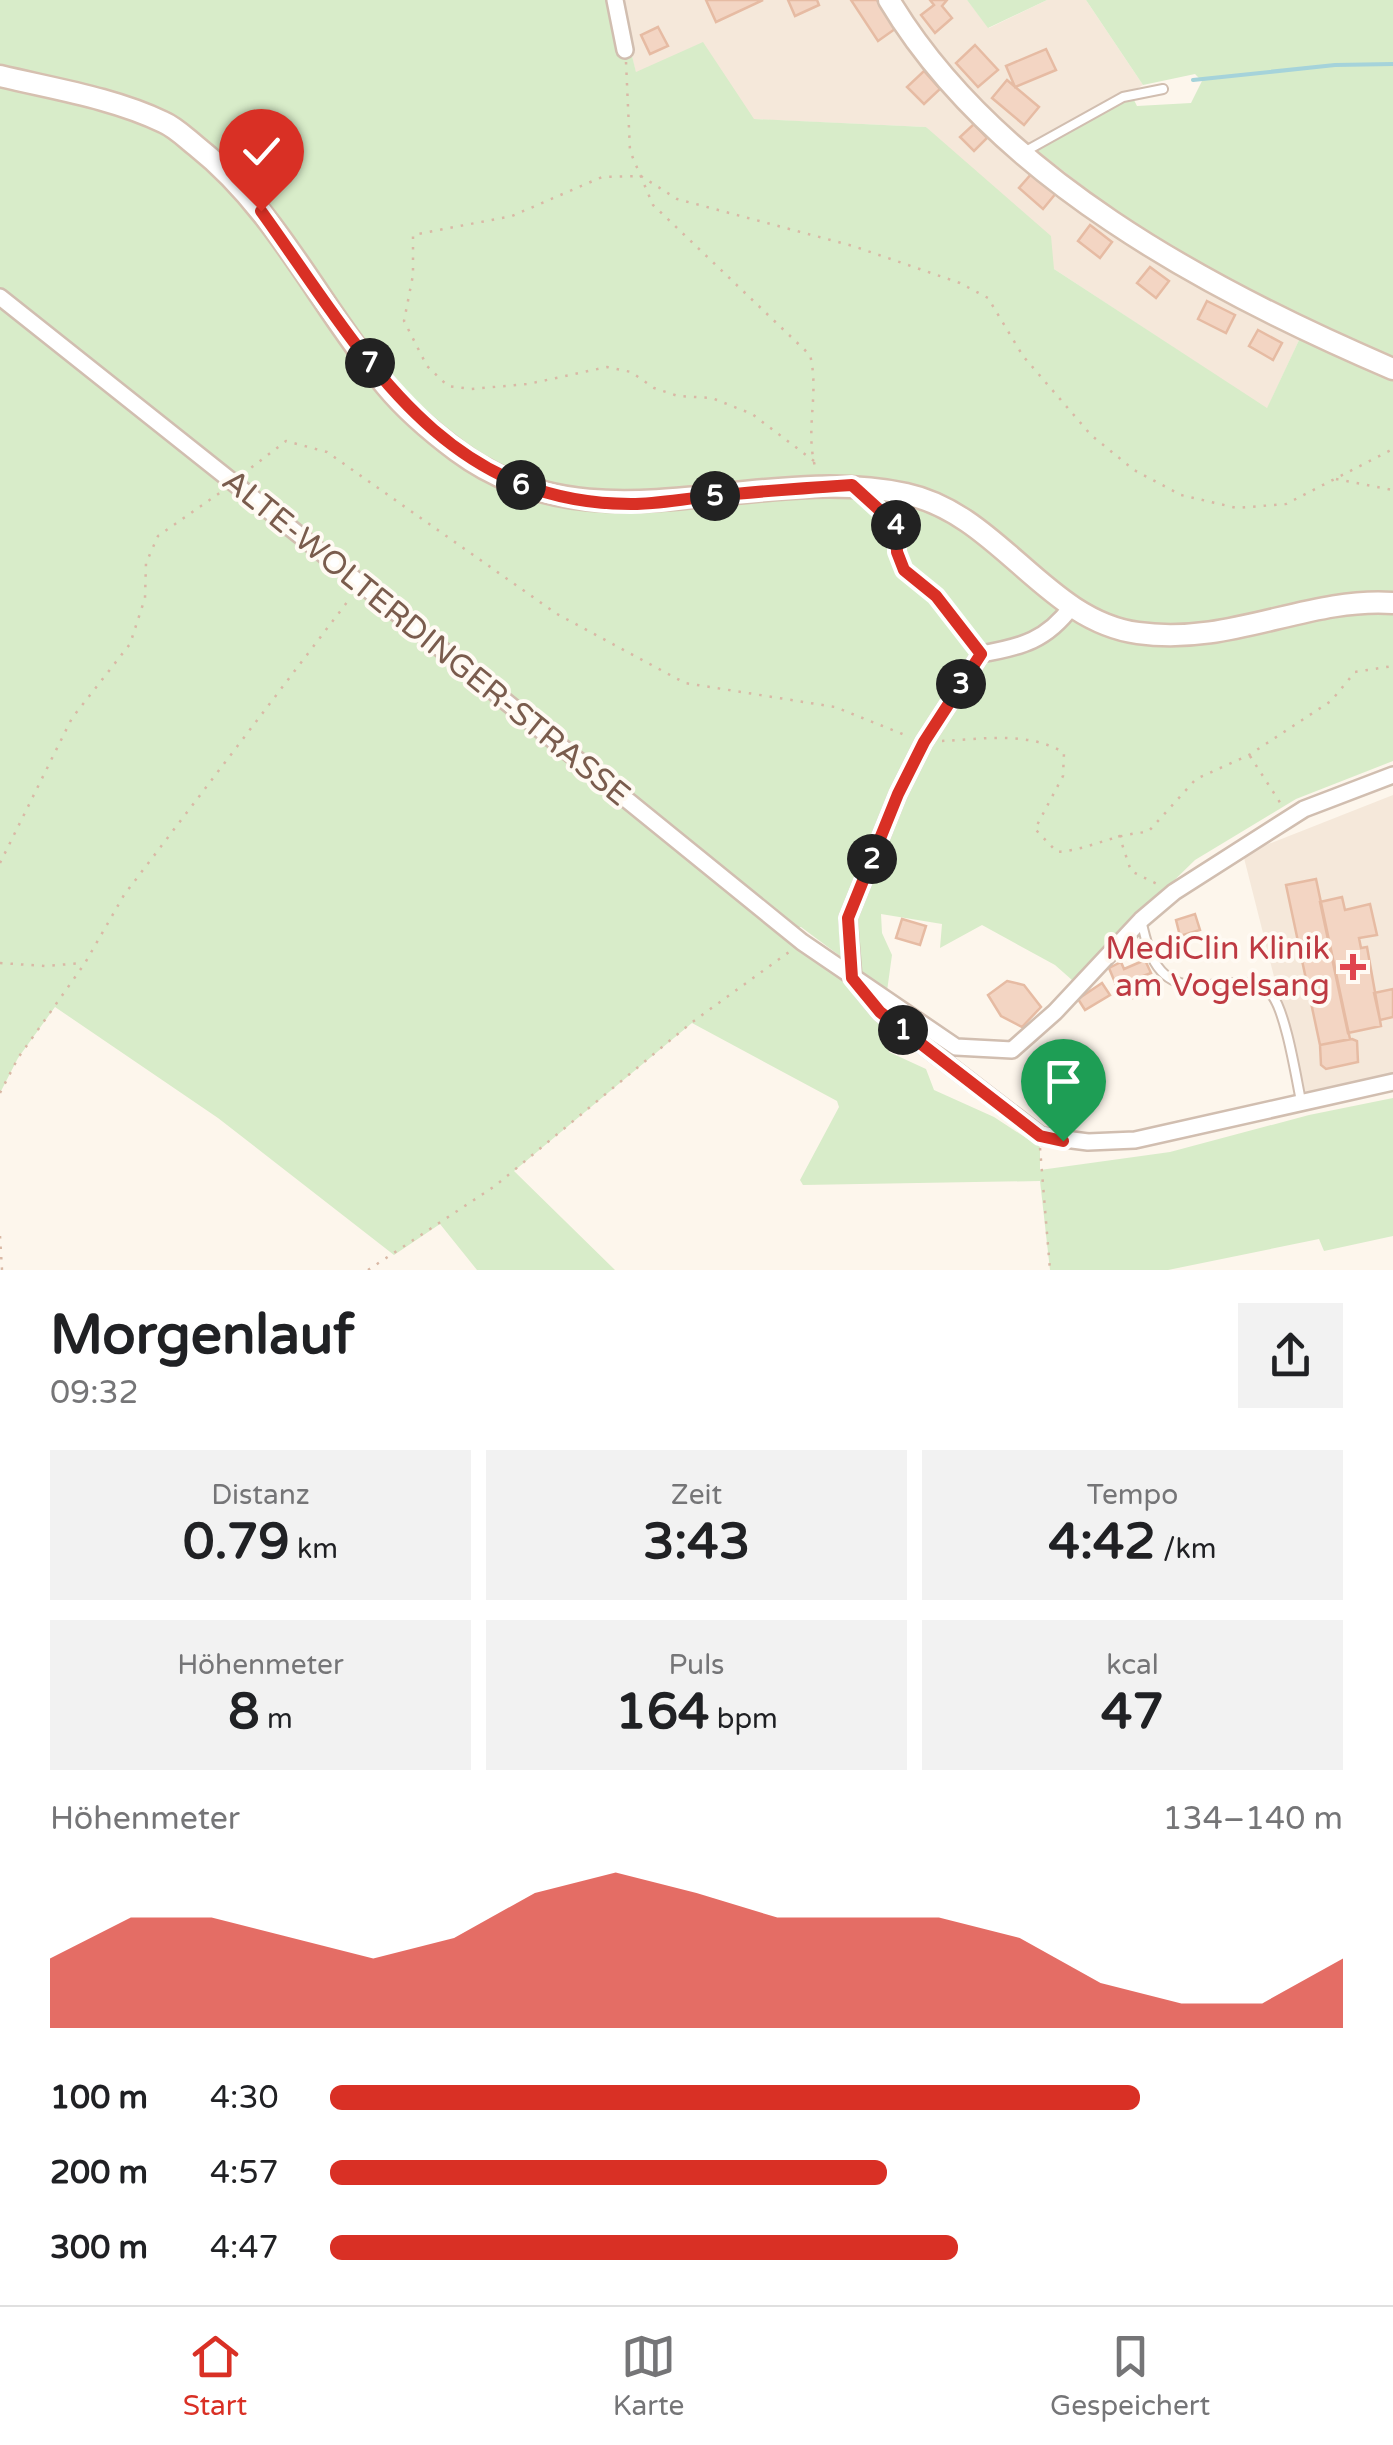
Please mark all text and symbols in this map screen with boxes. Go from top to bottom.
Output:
pin [219,109,304,212]
icon: check [234,124,289,179]
pin: 7 [345,338,395,388]
text: 7 [361,346,379,380]
pin: 6 [496,460,546,510]
street label: ALTE-WOLTERDINGER-STRASSE [215,462,637,814]
text: 6 [512,468,530,502]
pin: 5 [690,471,740,521]
text: 5 [706,479,724,513]
pin: 4 [871,500,921,550]
text: 4 [887,508,905,542]
pin: 3 [936,659,986,709]
text: 3 [952,667,970,701]
pin: 2 [847,834,897,884]
text: 2 [863,842,881,876]
place label: MediClin Klinik am Vogelsang [1105,930,1330,1005]
marker: MediClin Klinik am Vogelsang [1340,954,1366,980]
pin: 1 [878,1005,928,1055]
text: 1 [894,1013,912,1047]
pin [1021,1039,1106,1142]
icon: arrive [1036,1054,1091,1109]
text: Morgenlauf [50,1303,354,1369]
button: share [1238,1303,1343,1408]
text: 09:32 [50,1374,139,1412]
text: Distanz [211,1478,310,1512]
text: Zeit [671,1478,722,1512]
text: Tempo [1087,1478,1178,1512]
text: 0.79 [183,1512,290,1572]
text: 3:43 [643,1512,750,1572]
text: 4:42 [1049,1512,1156,1572]
text: km [290,1532,338,1566]
text: /km [1156,1532,1216,1566]
text: Höhenmeter [177,1648,344,1682]
text: Puls [668,1648,725,1682]
text: kcal [1106,1648,1159,1682]
text: 8 [228,1682,260,1742]
text: 164 [615,1682,709,1742]
text: 47 [1101,1682,1164,1742]
text: m [260,1702,293,1736]
text: bpm [709,1702,778,1736]
text: Höhenmeter [50,1800,240,1838]
text: 134–140 m [1163,1800,1343,1838]
text: 100 m [50,2079,148,2117]
text: 4:30 [210,2079,279,2117]
text: 200 m [50,2154,148,2192]
text: 4:57 [210,2154,279,2192]
text: 300 m [50,2229,148,2267]
text: 4:47 [210,2229,279,2267]
tab: Start [183,2329,247,2423]
tab: Karte [613,2329,684,2423]
tab: Gespeichert [1050,2329,1210,2423]

